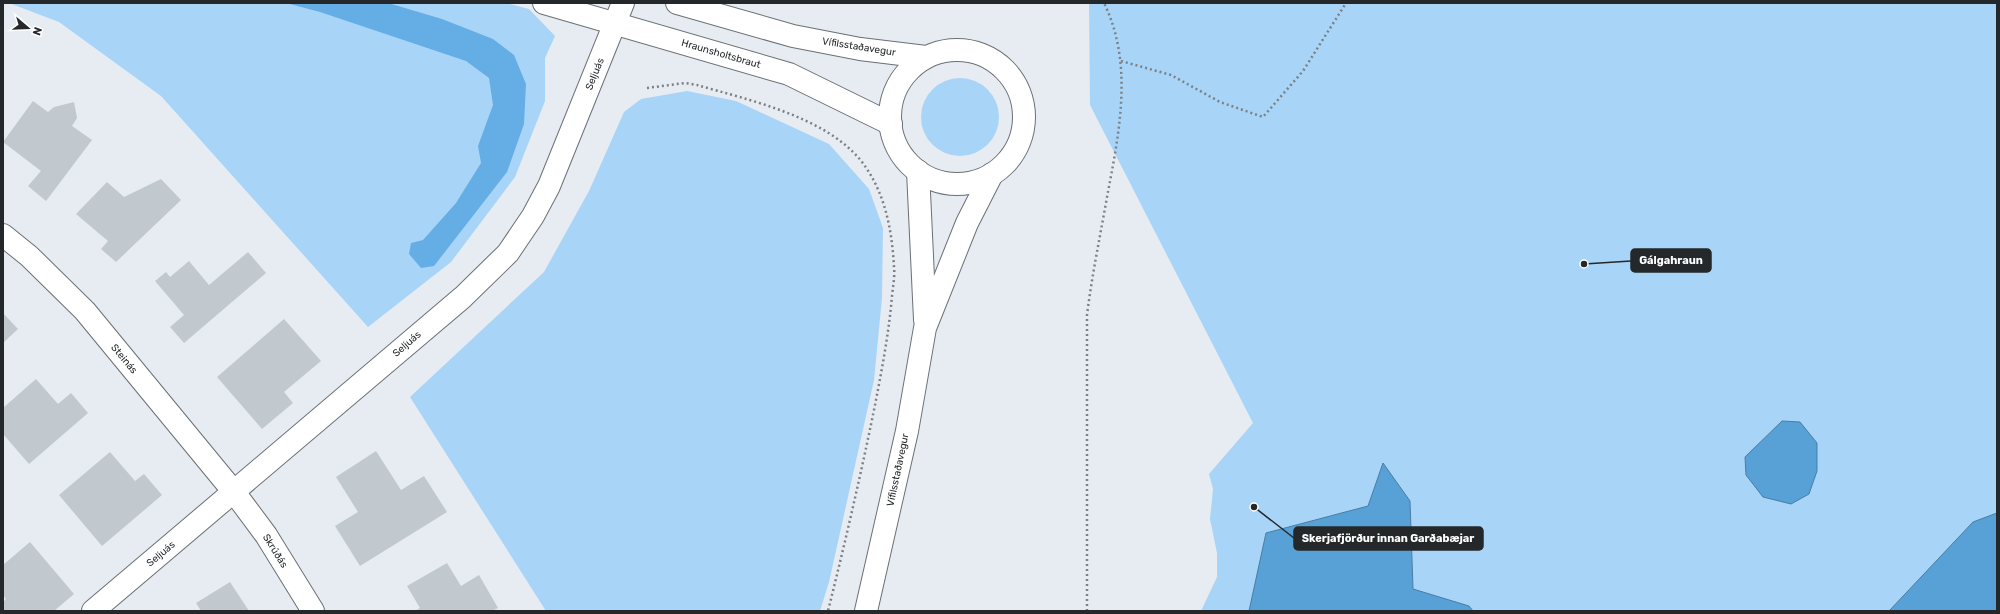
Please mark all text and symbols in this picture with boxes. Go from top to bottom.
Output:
north arrow [8,8,48,48]
text: N [30,25,44,37]
street label: Vífilsstaðavegur [821,35,897,59]
street label: Hraunsholtsbraut [680,37,762,71]
street label: Seljuás [583,56,607,92]
callout: Gálgahraun [1631,249,1711,272]
text: Gálgahraun [1639,254,1703,267]
street label: Seljuás [390,329,424,359]
street label: Steinás [108,342,140,376]
street label: Vífilsstaðavegur [884,432,912,508]
callout: Skerjafjörður innan Garðabæjar [1294,527,1483,550]
street label: Skrúðás [260,532,290,570]
text: Skerjafjörður innan Garðabæjar [1302,532,1474,545]
street label: Seljuás [144,539,178,569]

